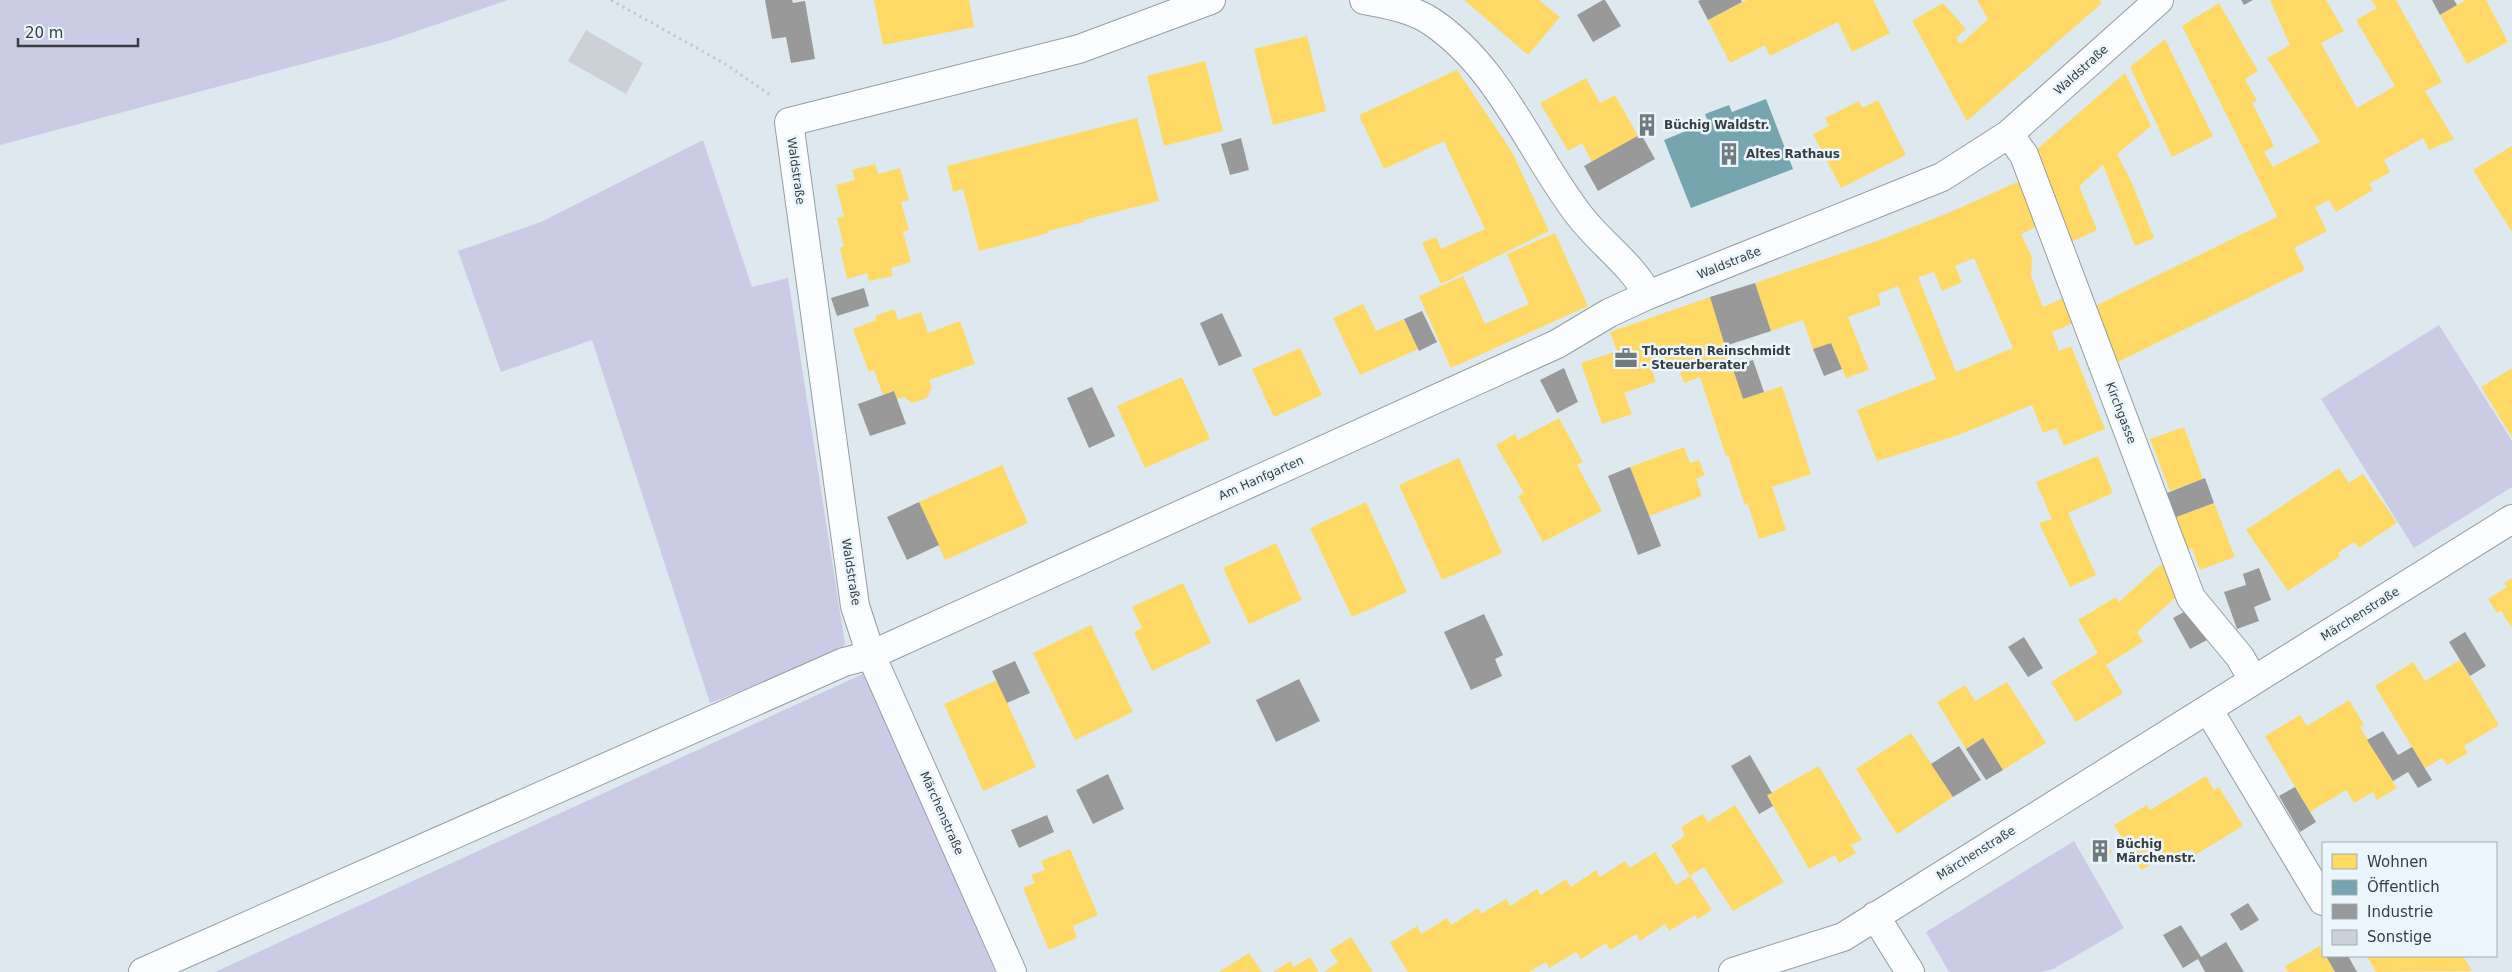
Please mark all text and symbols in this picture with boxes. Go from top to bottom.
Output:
scale bar [18,15,138,47]
text: 20 m [25,24,63,42]
street label: Waldstraße [2051,42,2111,98]
building icon: Büchig Waldstr. [1634,112,1660,138]
place label: Büchig Waldstr. [1664,118,1769,132]
street label: Waldstraße [784,137,808,205]
building icon: Altes Rathaus [1716,141,1742,167]
place label: Altes Rathaus [1746,147,1840,161]
street label: Waldstraße [1695,244,1763,282]
place label: Thorsten Reinschmidt - Steuerberater [1642,344,1791,372]
office icon: Thorsten Reinschmidt - Steuerberater [1613,345,1639,371]
street label: Kirchgasse [2103,380,2139,446]
street label: Am Hanfgarten [1216,453,1306,503]
street label: Waldstraße [839,538,863,606]
street label: Märchenstraße [2318,584,2402,644]
street label: Märchenstraße [917,769,967,857]
street label: Märchenstraße [1934,823,2018,883]
place label: Büchig Märchenstr. [2116,837,2196,865]
building icon: Büchig Märchenstr. [2087,838,2113,864]
legend [2322,842,2497,957]
text: Wohnen [2367,853,2428,871]
text: Öffentlich [2367,877,2440,896]
text: Industrie [2367,903,2433,921]
text: Sonstige [2367,928,2432,946]

